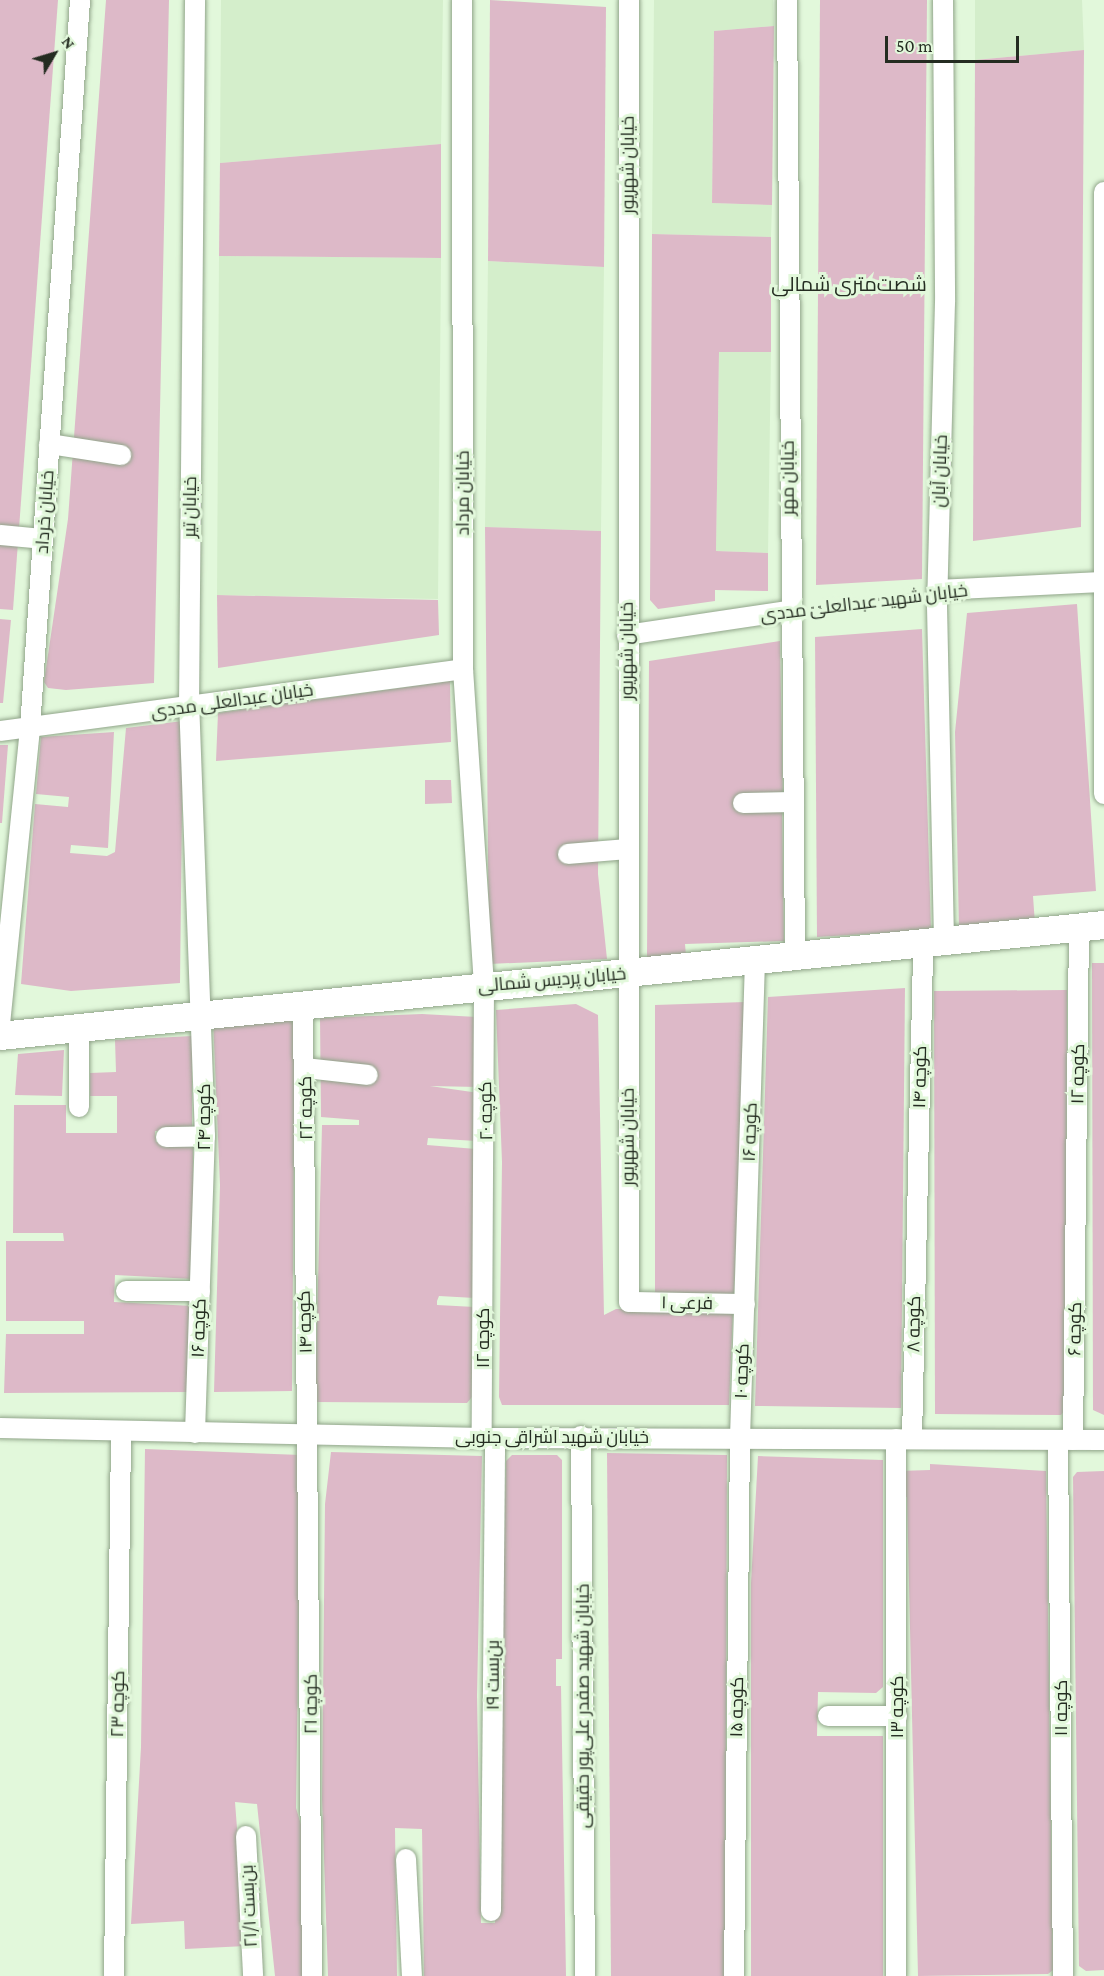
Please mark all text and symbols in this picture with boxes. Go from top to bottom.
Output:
north arrow [24,24,84,84]
scale bar [888,24,1022,62]
text: N [59,33,79,52]
text: 50 m [896,36,933,56]
street label: خیابان شهریور [617,116,639,214]
district label: شصت‌متری شمالی [771,272,927,296]
street label: خیابان آبان [928,434,952,508]
street label: خیابان مهر [777,441,799,515]
street label: خیابان مرداد [452,450,474,536]
street label: خیابان خرداد [31,470,59,554]
street label: خیابان تیر [179,476,201,538]
street label: خیابان شهید عبدالعلی مددی [759,580,969,626]
street label: خیابان شهریور [616,602,638,700]
street label: خیابان عبدالعلی مددی [149,679,315,723]
street label: خیابان پردیس شمالی [477,963,627,997]
street label: کوچه ۱۲ [1067,1044,1089,1104]
street label: کوچه ۱۴ [909,1045,931,1109]
street label: کوچه ۲۲ [295,1076,317,1140]
street label: کوچه ۲۰ [475,1081,497,1141]
street label: کوچه ۲۴ [193,1084,215,1150]
street label: خیابان شهریور [617,1088,639,1186]
street label: کوچه ۱۶ [738,1102,762,1162]
street label: کوچه ۱۴ [293,1290,317,1354]
street label: فرعی ۱ [661,1292,713,1314]
street label: کوچه ۸ [903,1295,925,1353]
street label: کوچه ۱۶ [187,1298,211,1358]
street label: کوچه ۶ [1064,1302,1086,1356]
street label: کوچه ۱۲ [472,1308,494,1368]
street label: کوچه ۱۰ [730,1343,754,1399]
street label: خیابان شهید اشراقی جنوبی [455,1426,649,1448]
street label: خیابان شهید صفدر علی‌پور حقیقی [572,1584,594,1828]
street label: بن‌بست ۱۹ [482,1640,504,1710]
street label: کوچه ۲۳ [107,1670,129,1738]
street label: کوچه ۲۱ [300,1674,322,1734]
street label: کوچه ۱۳ [886,1675,908,1739]
street label: کوچه ۱۵ [726,1676,748,1738]
street label: کوچه ۱۱ [1050,1680,1072,1736]
street label: بن‌بست ۲۱/۱ [236,1864,262,1948]

